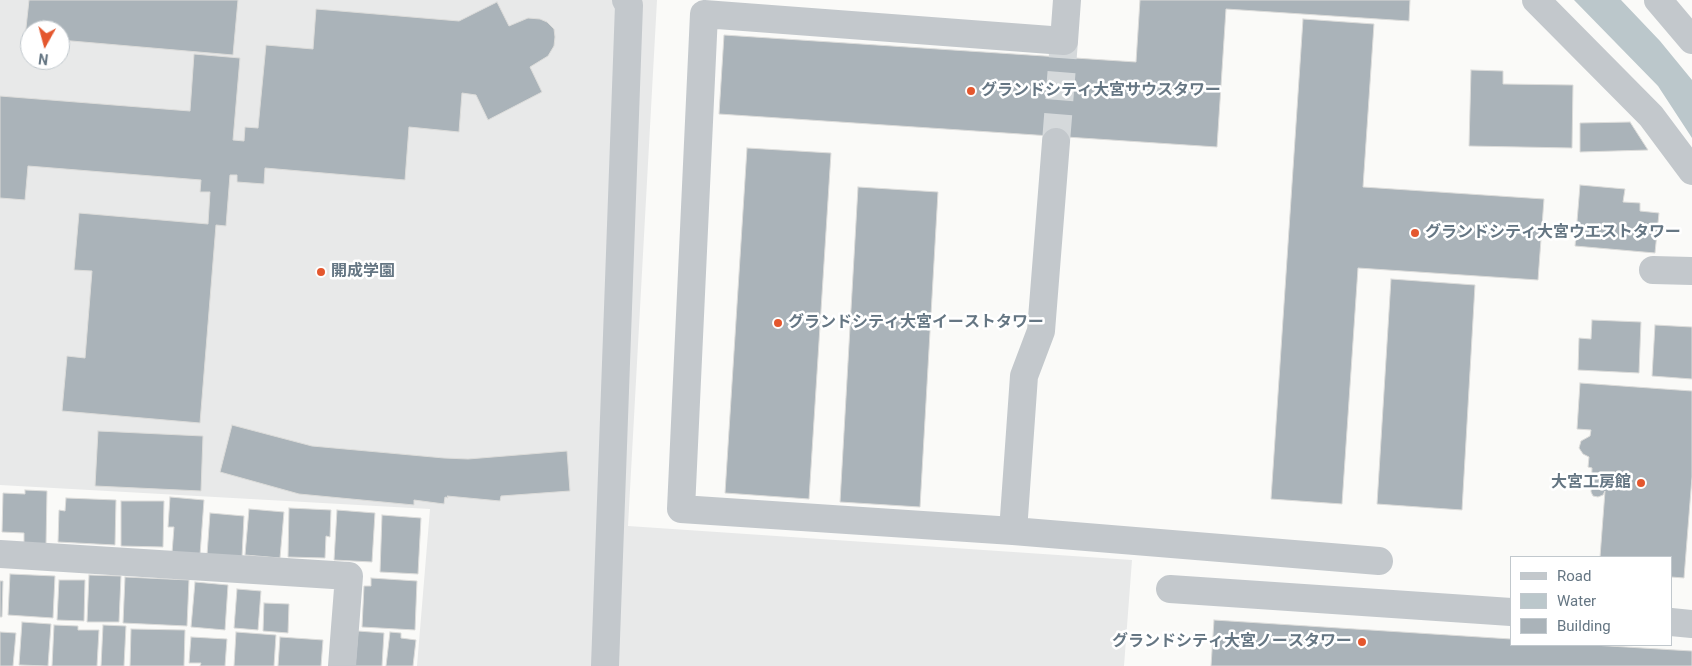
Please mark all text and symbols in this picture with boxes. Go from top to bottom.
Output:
north arrow [20,20,70,70]
text: N [37,50,49,67]
place label: グランドシティ大宮サウスタワー [981,81,1221,101]
marker: グランドシティ大宮サウスタワー [965,85,977,97]
place label: グランドシティ大宮ウエストタワー [1425,223,1681,243]
marker: グランドシティ大宮ウエストタワー [1409,227,1421,239]
place label: 開成学園 [331,262,395,282]
marker: 開成学園 [315,266,327,278]
place label: グランドシティ大宮イーストタワー [788,313,1044,333]
marker: グランドシティ大宮イーストタワー [772,317,784,329]
place label: 大宮工房館 [1551,473,1631,493]
marker: 大宮工房館 [1635,477,1647,489]
legend [1510,556,1672,646]
text: Road [1557,567,1591,585]
text: Water [1557,592,1596,610]
text: Building [1557,617,1611,635]
place label: グランドシティ大宮ノースタワー [1112,632,1352,652]
marker: グランドシティ大宮ノースタワー [1356,636,1368,648]

